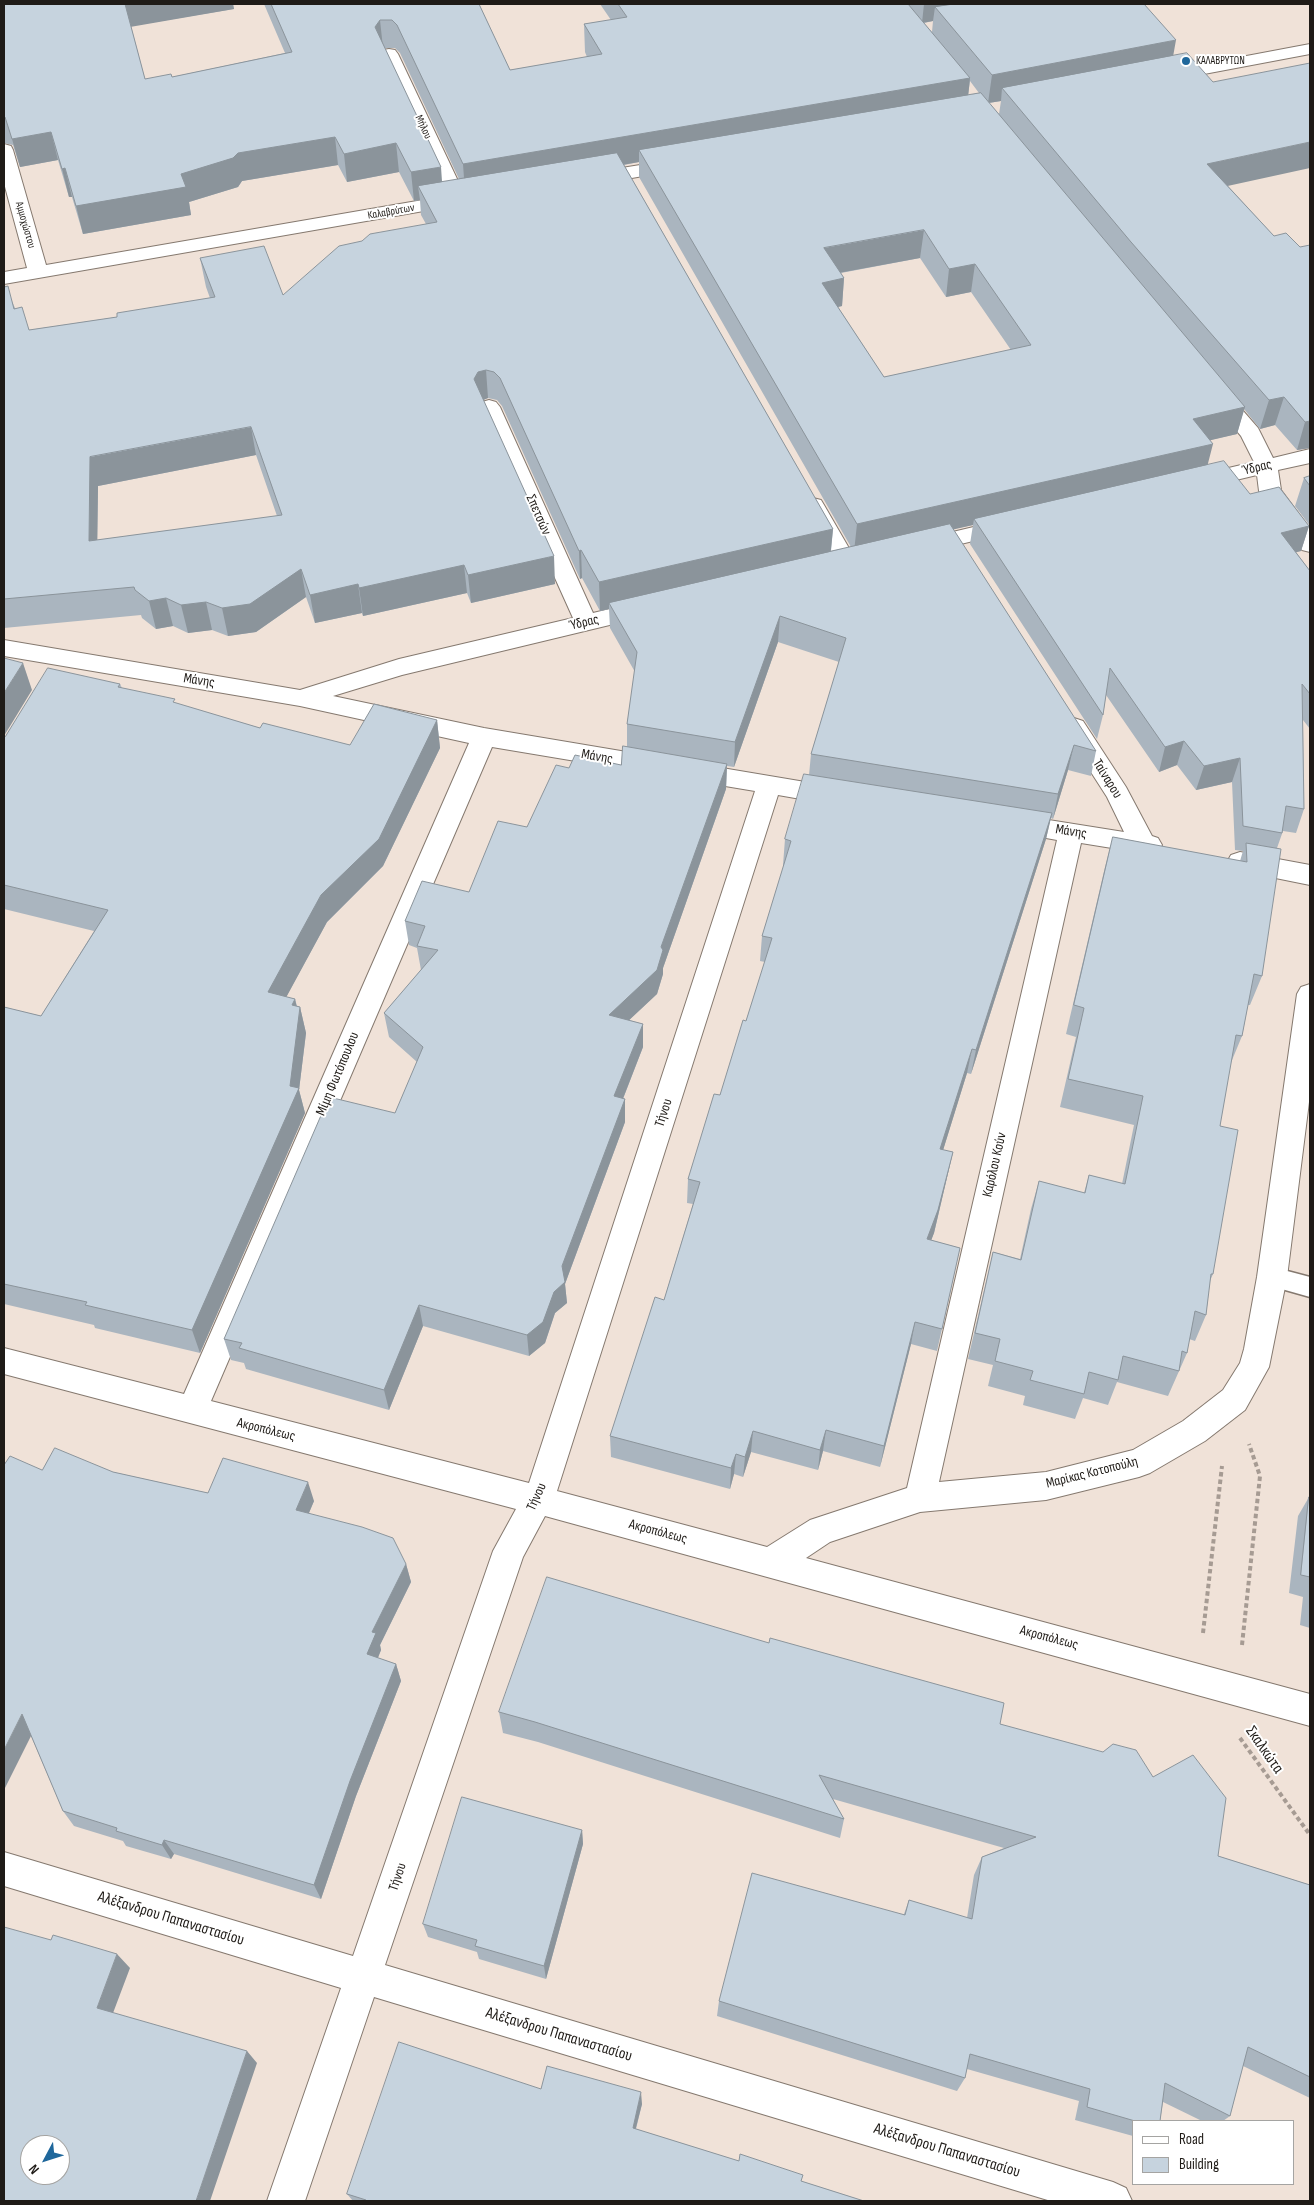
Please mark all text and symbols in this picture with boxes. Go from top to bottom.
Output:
place label: ΚΑΛΑΒΡΥΤΩΝ [1196,54,1245,68]
marker: ΚΑΛΑΒΡΥΤΩΝ [1180,55,1192,67]
street label: Μήλου [412,113,434,141]
street label: Αμμοχώστου [12,200,38,250]
street label: Καλαβρύτων [367,201,415,223]
street label: Ύδρας [1241,456,1273,480]
street label: Σπετσών [522,492,554,538]
street label: Ύδρας [568,611,600,635]
street label: Μάνης [182,670,216,692]
street label: Μάνης [580,746,614,768]
street label: Ταίναρου [1089,756,1125,802]
street label: Μάνης [1054,821,1088,843]
street label: Μίμη Φωτόπουλου [313,1030,363,1118]
street label: Τήνου [652,1097,676,1129]
street label: Καρόλου Κούν [979,1131,1011,1199]
street label: Ακροπόλεως [235,1415,297,1445]
street label: Μαρίκας Κοτοπούλη [1044,1453,1140,1493]
street label: Τήνου [523,1480,551,1514]
street label: Ακροπόλεως [627,1516,689,1548]
street label: Ακροπόλεως [1018,1622,1080,1654]
street label: Σκαλκώτα [1241,1723,1287,1777]
street label: Τήνου [385,1861,411,1893]
street label: Αλέξανδρου Παπαναστασίου [95,1888,247,1950]
street label: Αλέξανδρου Παπαναστασίου [483,2004,635,2066]
street label: Αλέξανδρου Παπαναστασίου [871,2120,1023,2182]
legend [1132,2120,1294,2185]
text: Road [1179,2130,1204,2149]
north arrow [20,2135,70,2185]
text: Building [1179,2155,1219,2174]
text: N [25,2161,43,2178]

